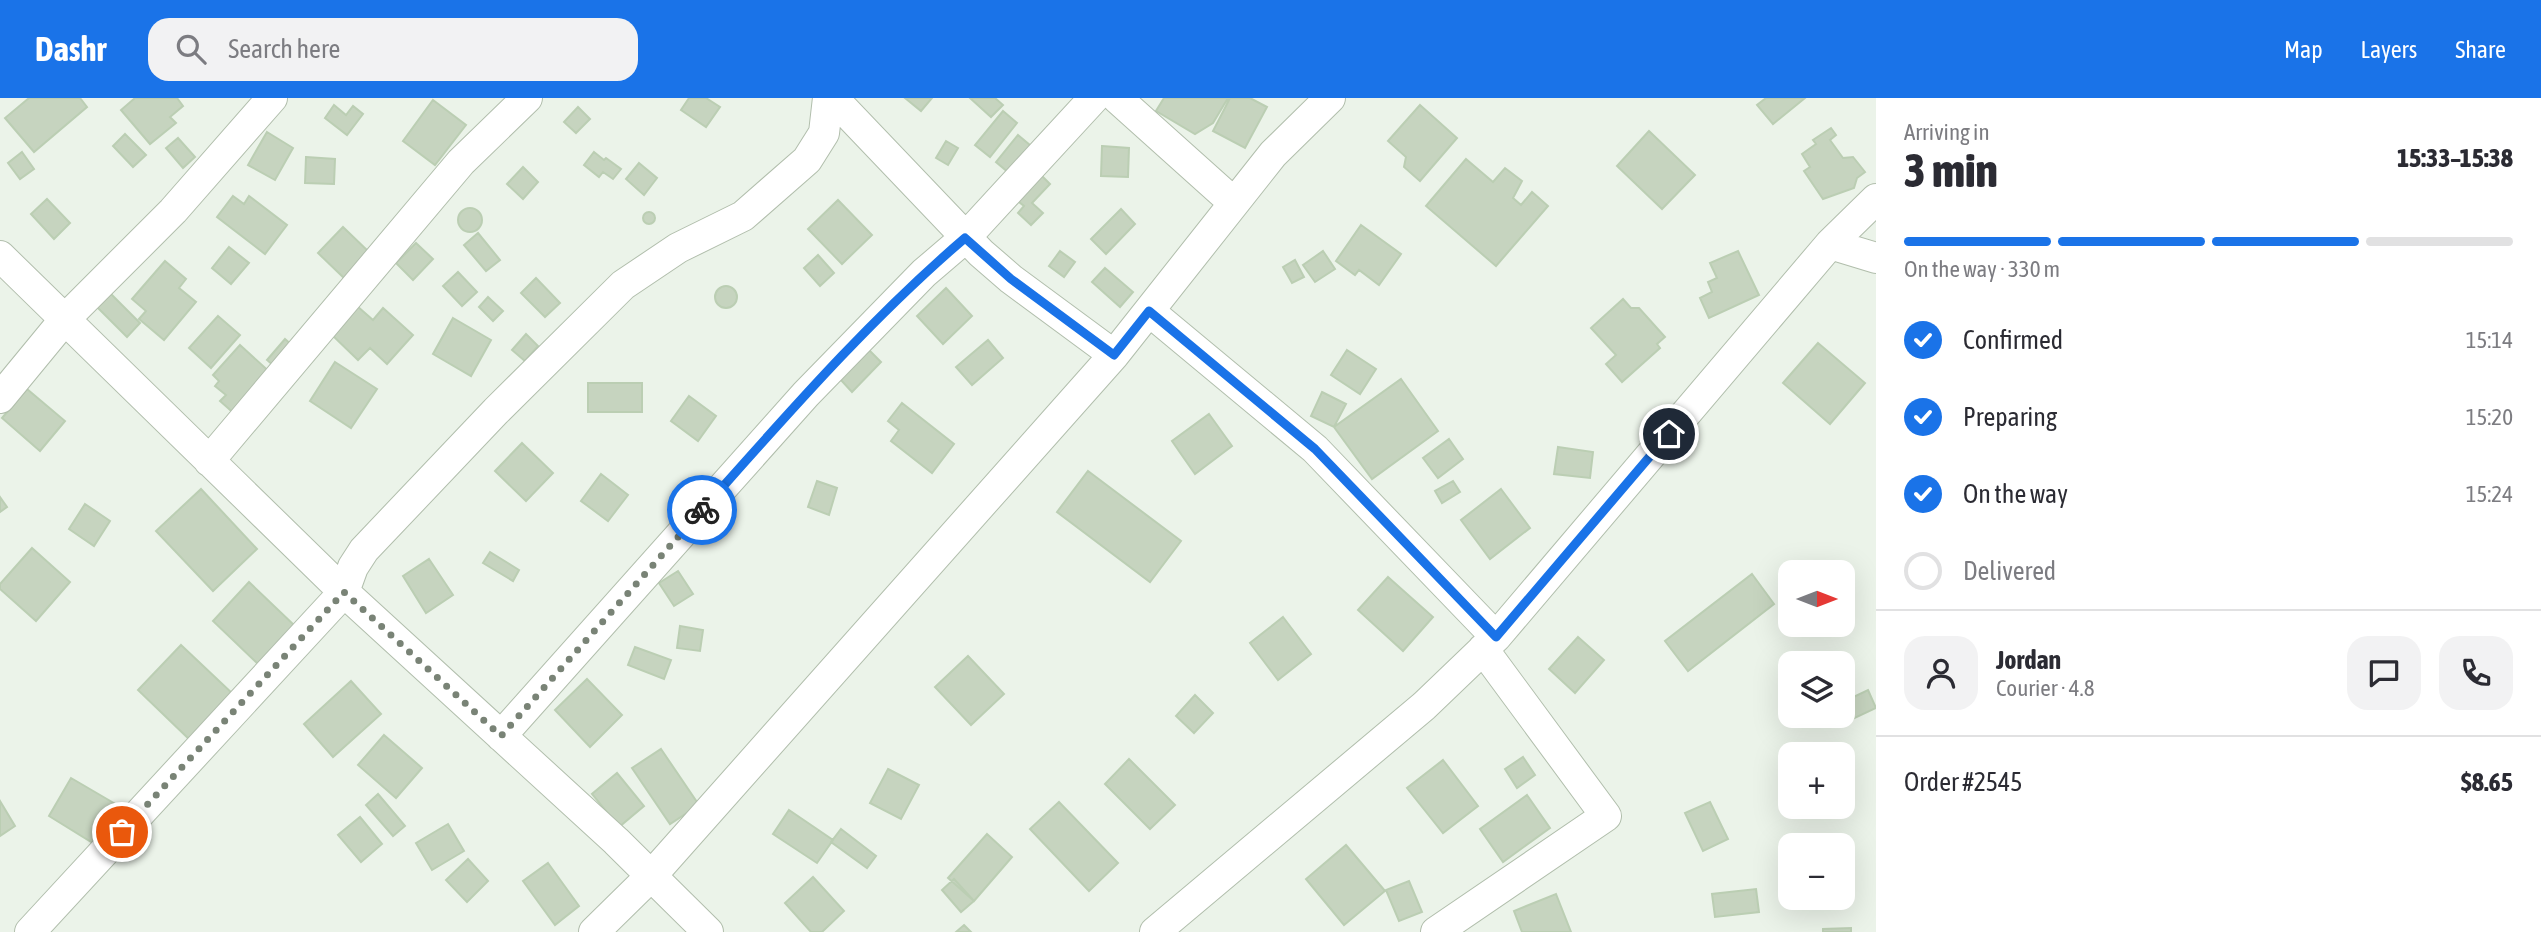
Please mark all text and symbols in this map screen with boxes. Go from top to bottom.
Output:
search box [148,18,638,81]
text: Dashr [35,30,106,68]
icon: search [172,30,210,68]
text: Search here [228,34,340,64]
text: Map [2284,36,2323,63]
text: Layers [2361,36,2417,63]
text: Share [2455,36,2506,63]
text: Arriving in [1904,119,1990,145]
text: 15:33–15:38 [2397,143,2513,173]
text: 3 min [1904,144,1998,197]
text: On the way · 330 m [1904,256,2060,282]
icon: check [1904,321,1942,359]
text: Confirmed [1963,325,2063,355]
text: 15:14 [2466,327,2513,353]
icon: check [1904,398,1942,436]
text: Preparing [1963,402,2057,432]
pin [1639,404,1699,464]
text: 15:20 [2466,404,2513,430]
icon: home [1650,415,1688,453]
courier [667,475,737,545]
icon: check [1904,475,1942,513]
text: On the way [1963,479,2068,509]
text: 15:24 [2466,481,2513,507]
icon: bike [683,491,721,529]
text: Delivered [1963,556,2056,586]
north arrow [1778,560,1855,637]
map controls [1778,560,1855,910]
button: person [1904,636,1978,710]
button: chat [2347,636,2421,710]
button: phone [2439,636,2513,710]
text: Jordan [1996,645,2061,675]
button: layers [1778,651,1855,728]
text: Courier · 4.8 [1996,675,2095,701]
button: + [1778,742,1855,819]
text: Order #2545 [1904,767,2023,797]
text: $8.65 [2461,767,2513,797]
pin [92,802,152,862]
icon: bag [103,813,141,851]
button: − [1778,833,1855,910]

